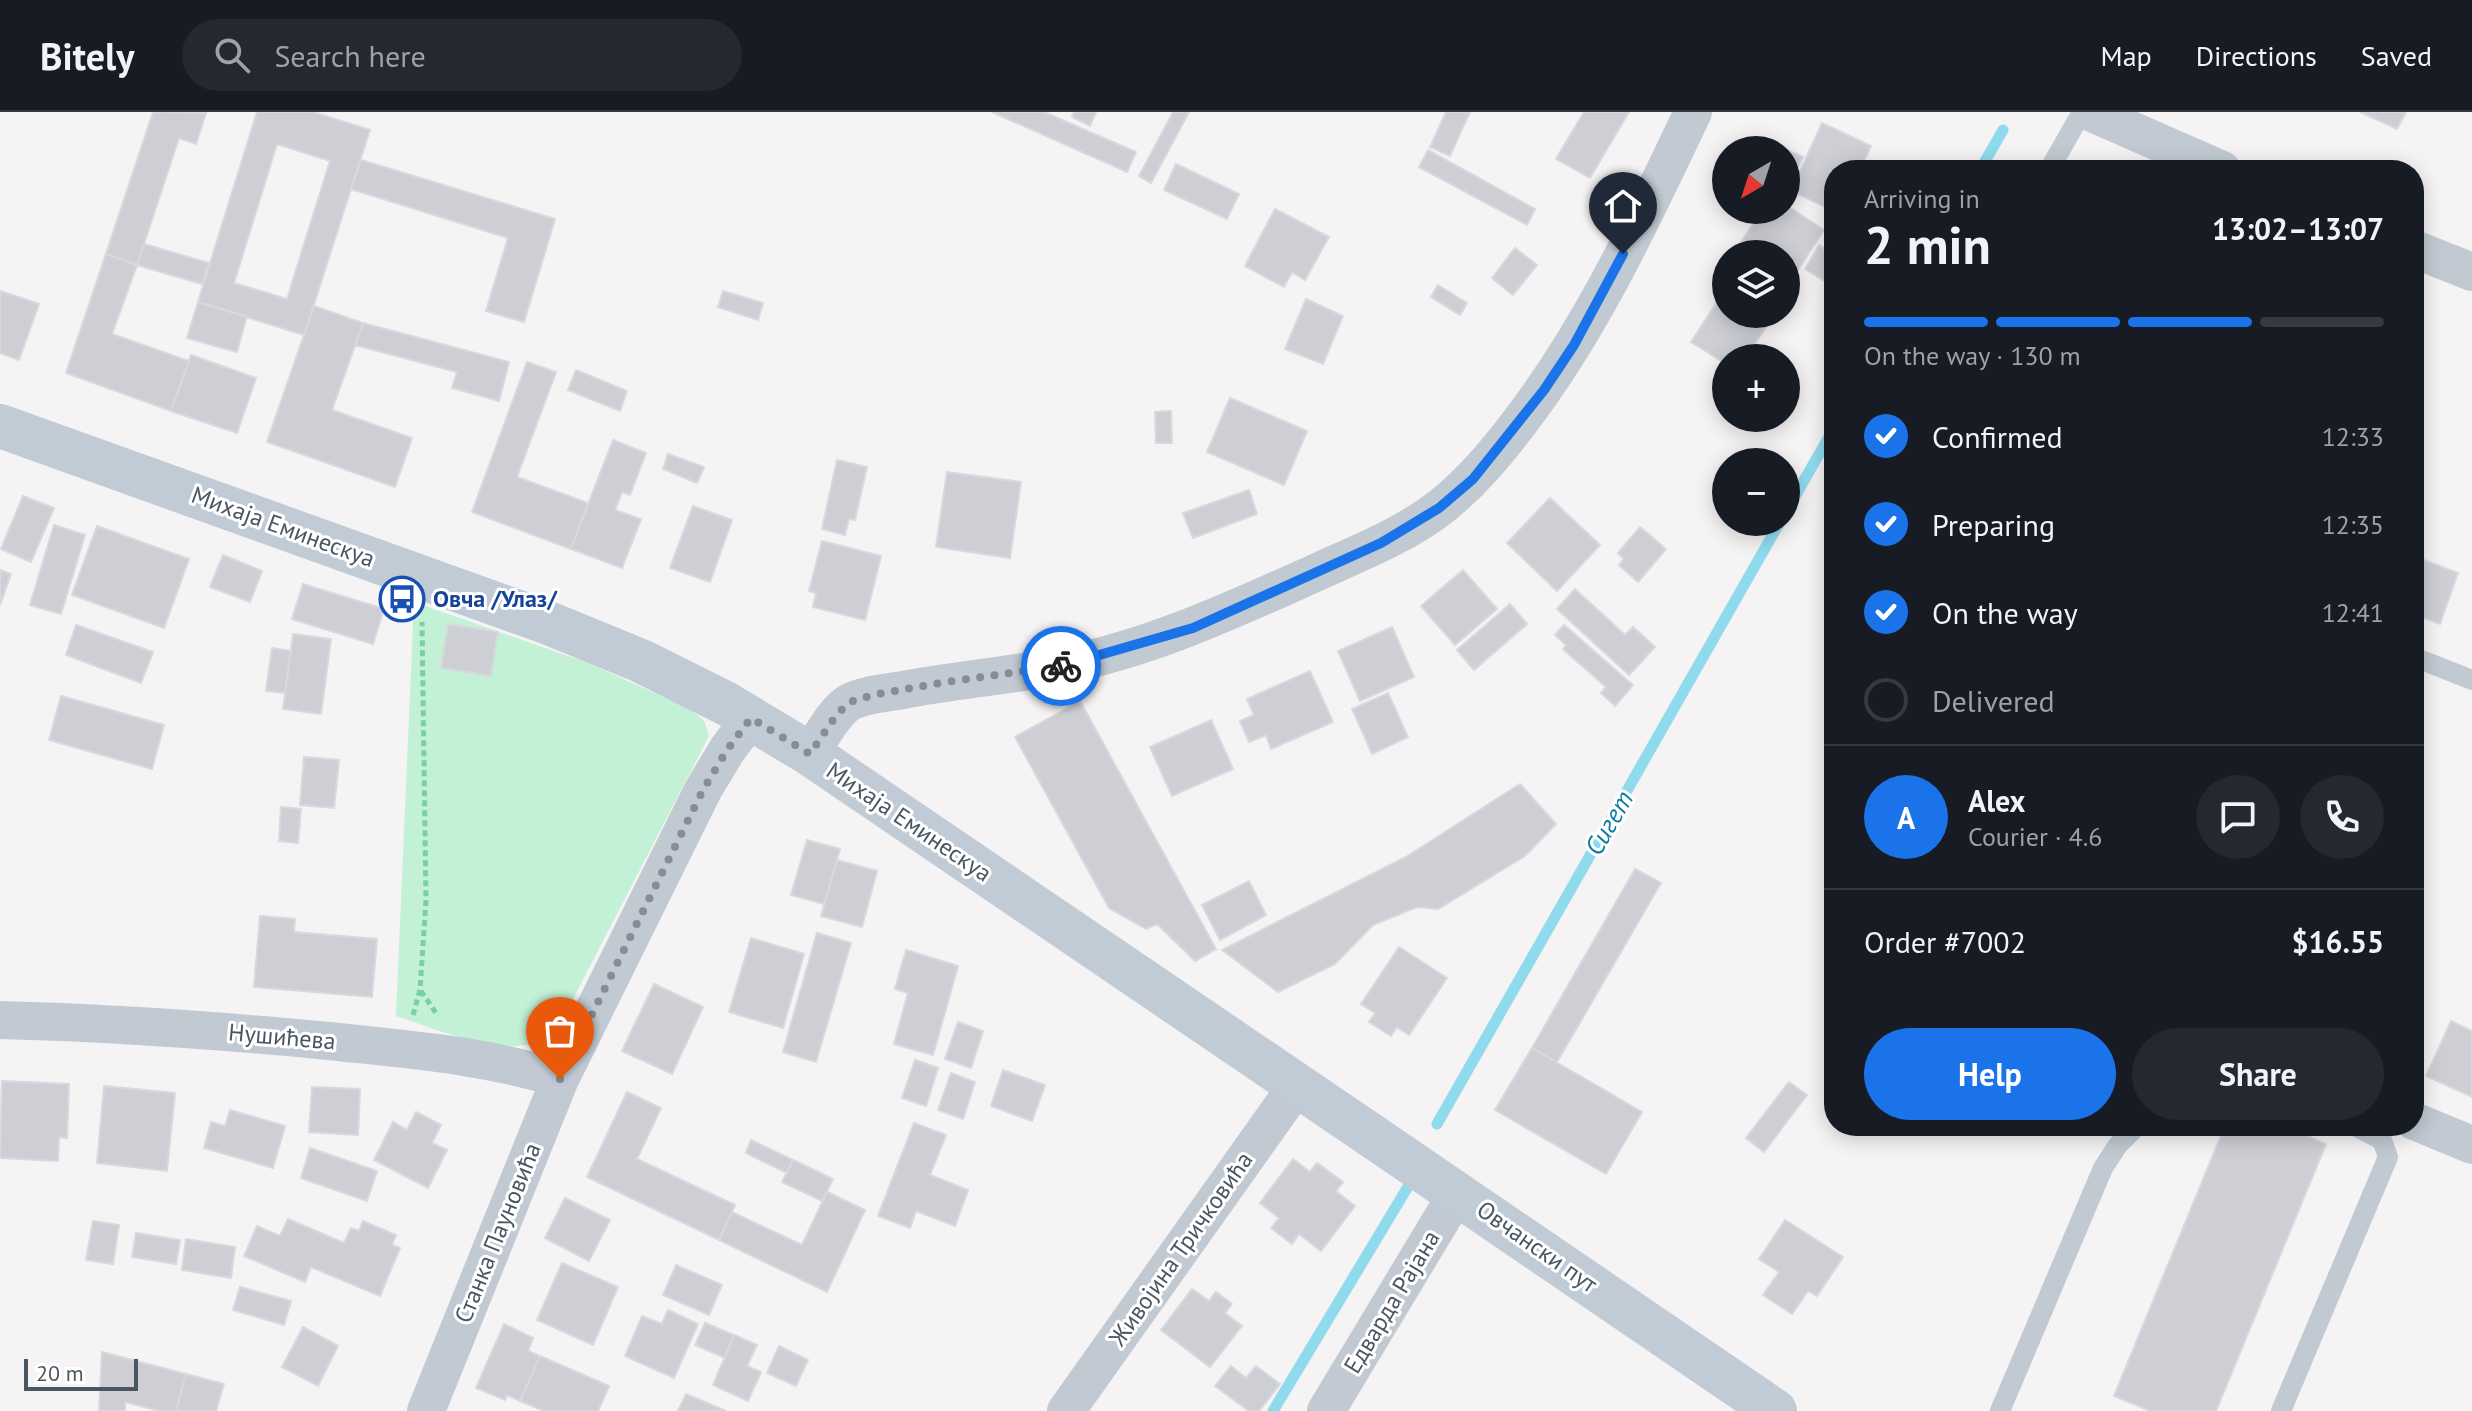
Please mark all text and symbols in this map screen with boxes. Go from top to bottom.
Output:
search box [182,19,742,91]
text: Bitely [40,31,134,80]
icon: search [210,33,254,77]
text: Search here [274,36,426,75]
text: Map [2101,37,2152,74]
text: Directions [2196,37,2317,74]
text: Saved [2361,37,2432,74]
north arrow [1712,136,1800,224]
map controls [1712,136,1800,536]
pin [1589,172,1657,254]
text: Arriving in [1864,182,1980,215]
icon: home [1601,184,1645,228]
text: 13:02–13:07 [2212,209,2384,248]
text: 2 min [1864,211,1991,278]
button: layers [1712,240,1800,328]
text: On the way · 130 m [1864,339,2081,372]
button: + [1712,344,1800,432]
icon: check [1864,414,1908,458]
text: Confirmed [1932,417,2063,456]
text: 12:33 [2322,420,2384,453]
button: − [1712,448,1800,536]
street label: Михаја Еминескуа [187,479,379,574]
icon: check [1864,502,1908,546]
text: Preparing [1932,505,2055,544]
text: 12:35 [2322,508,2384,541]
bus stop icon: Овча /Улаз/ [378,575,426,623]
place label: Овча /Улаз/ [433,583,558,614]
icon: check [1864,590,1908,634]
text: On the way [1932,593,2078,632]
text: 12:41 [2322,596,2384,629]
courier [1021,626,1101,706]
icon: bike [1039,644,1083,688]
text: Delivered [1932,681,2055,720]
street label: Михаја Еминескуа [821,755,998,888]
button: chat [2196,775,2280,859]
button: phone [2300,775,2384,859]
text: Alex [1968,781,2025,820]
water label: Сигет [1577,784,1640,861]
text: A [1897,798,1915,837]
text: Courier · 4.6 [1968,820,2102,853]
text: Order #7002 [1864,922,2026,961]
text: $16.55 [2292,922,2384,961]
pin [526,997,594,1079]
icon: bag [538,1009,582,1053]
street label: Нушићева [227,1016,337,1057]
button: Help [1864,1028,2116,1120]
button: Share [2132,1028,2384,1120]
street label: Станка Пауновића [447,1138,548,1327]
street label: Живојина Тричковића [1101,1146,1259,1353]
street label: Овчански пут [1471,1194,1604,1300]
street label: Едварда Рајана [1337,1225,1446,1379]
scale bar [24,1355,138,1391]
text: 20 m [36,1359,84,1387]

